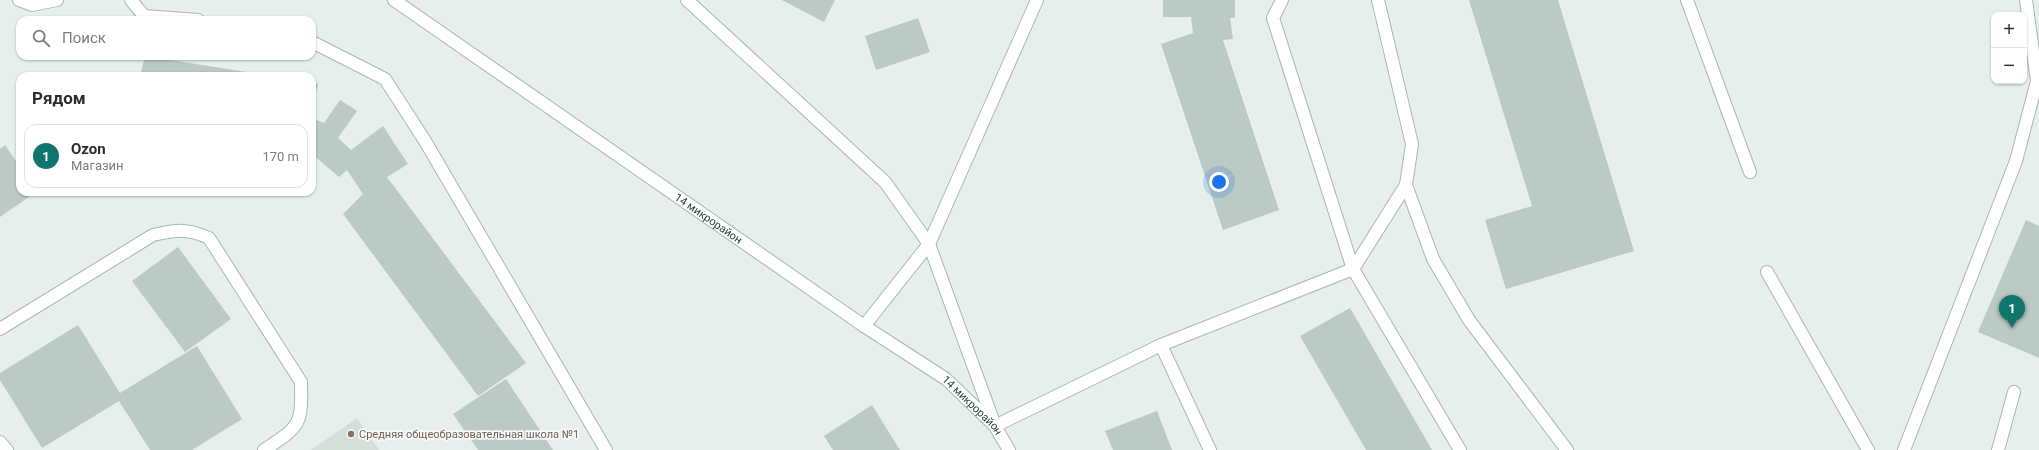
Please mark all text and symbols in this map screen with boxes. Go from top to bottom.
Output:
map controls [1991,12,2027,84]
button: + [1991,12,2027,48]
search box [16,16,316,60]
icon: search [30,27,52,49]
text: Поиск [62,29,106,47]
button: − [1991,48,2027,84]
text: Рядом [32,88,86,108]
text: Ozon [71,140,106,158]
text: 1 [42,149,50,164]
text: 170 m [262,149,299,164]
text: Магазин [71,158,124,173]
your location [1209,172,1229,192]
street label: 14 микрорайон [672,190,745,246]
pin: 1 [1999,295,2025,328]
street label: 14 микрорайон [940,373,1005,437]
place label: Средняя общеобразовательная школа №1 [359,428,579,441]
marker: Средняя общеобразовательная школа №1 [346,429,356,439]

